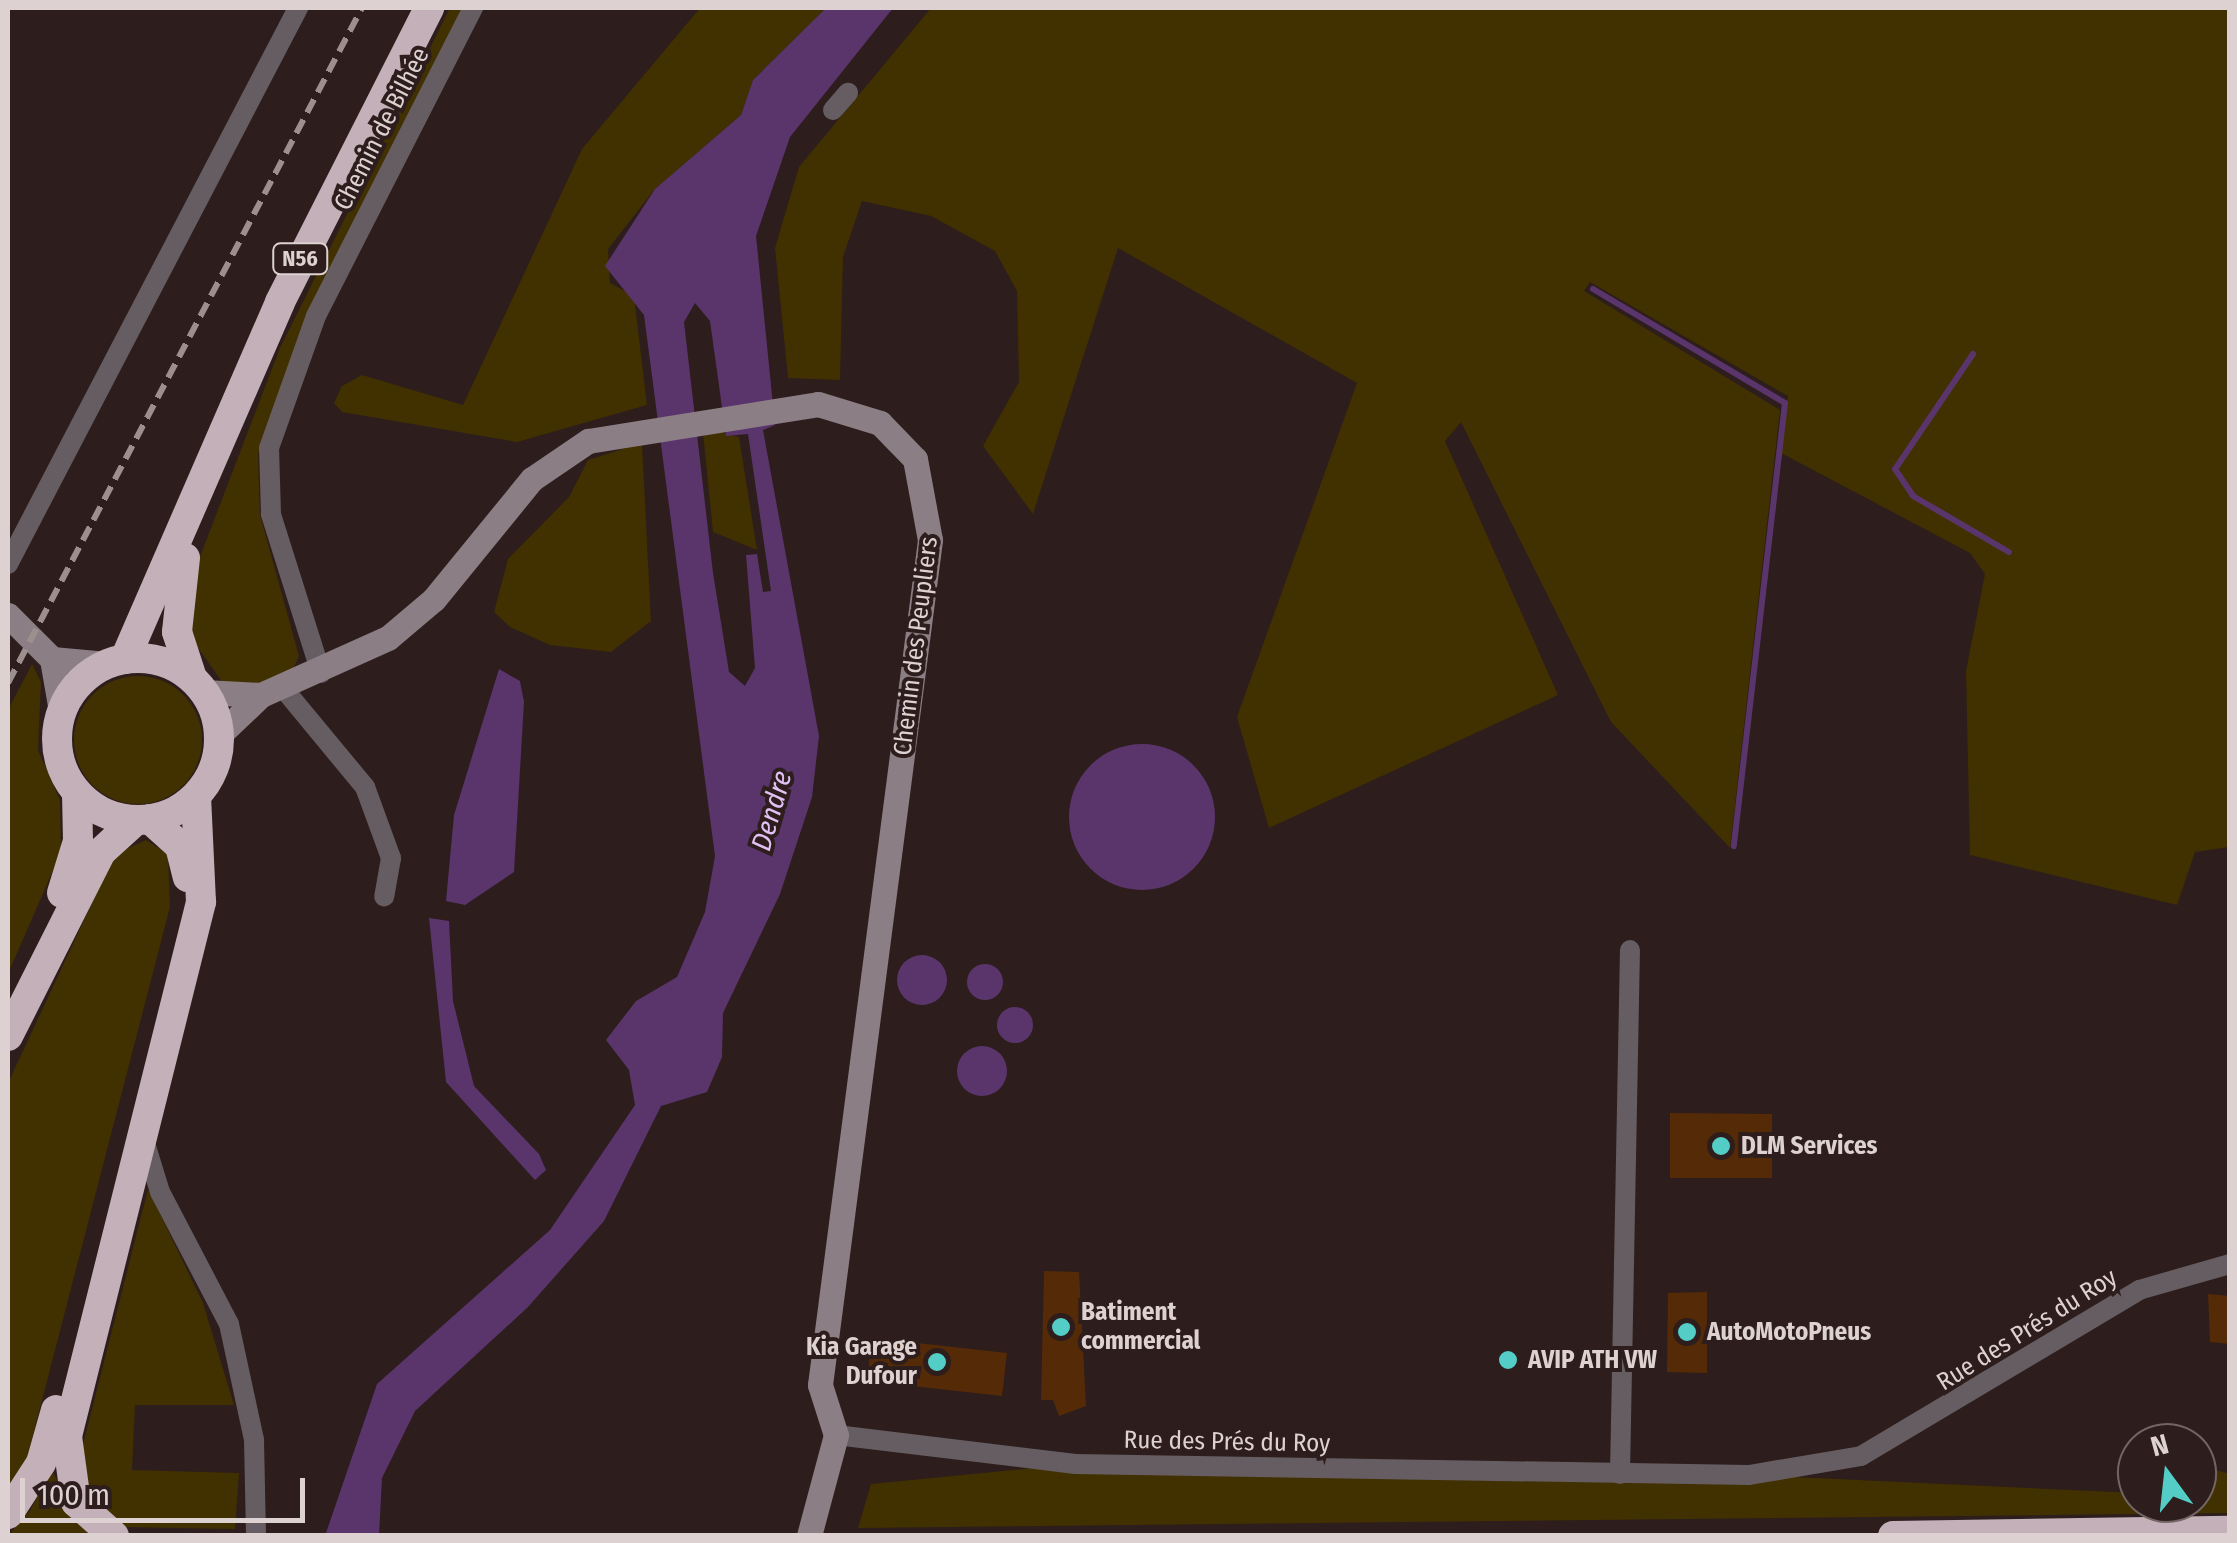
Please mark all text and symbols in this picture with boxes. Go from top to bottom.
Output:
street label: Chemin de Bilhée [328,43,436,215]
road number: N56 [270,242,330,276]
street label: Chemin des Peupliers [888,535,944,757]
water label: Dendre [745,767,799,855]
place label: DLM Services [1741,1131,1877,1161]
marker: DLM Services [1710,1135,1732,1157]
street label: Rue des Prés du Roy [1931,1263,2123,1397]
place label: Batiment commercial [1081,1298,1200,1357]
marker: Batiment commercial [1050,1316,1072,1338]
place label: AutoMotoPneus [1707,1317,1871,1347]
marker: AutoMotoPneus [1676,1321,1698,1343]
place label: Kia Garage Dufour [806,1333,917,1392]
place label: AVIP ATH VW [1528,1345,1657,1375]
marker: AVIP ATH VW [1497,1349,1519,1371]
marker: Kia Garage Dufour [926,1351,948,1373]
north arrow [2117,1423,2217,1523]
street label: Rue des Prés du Roy [1123,1425,1331,1459]
text: N [2147,1427,2172,1464]
scale bar [25,1458,310,1520]
text: 100 m [37,1477,110,1513]

